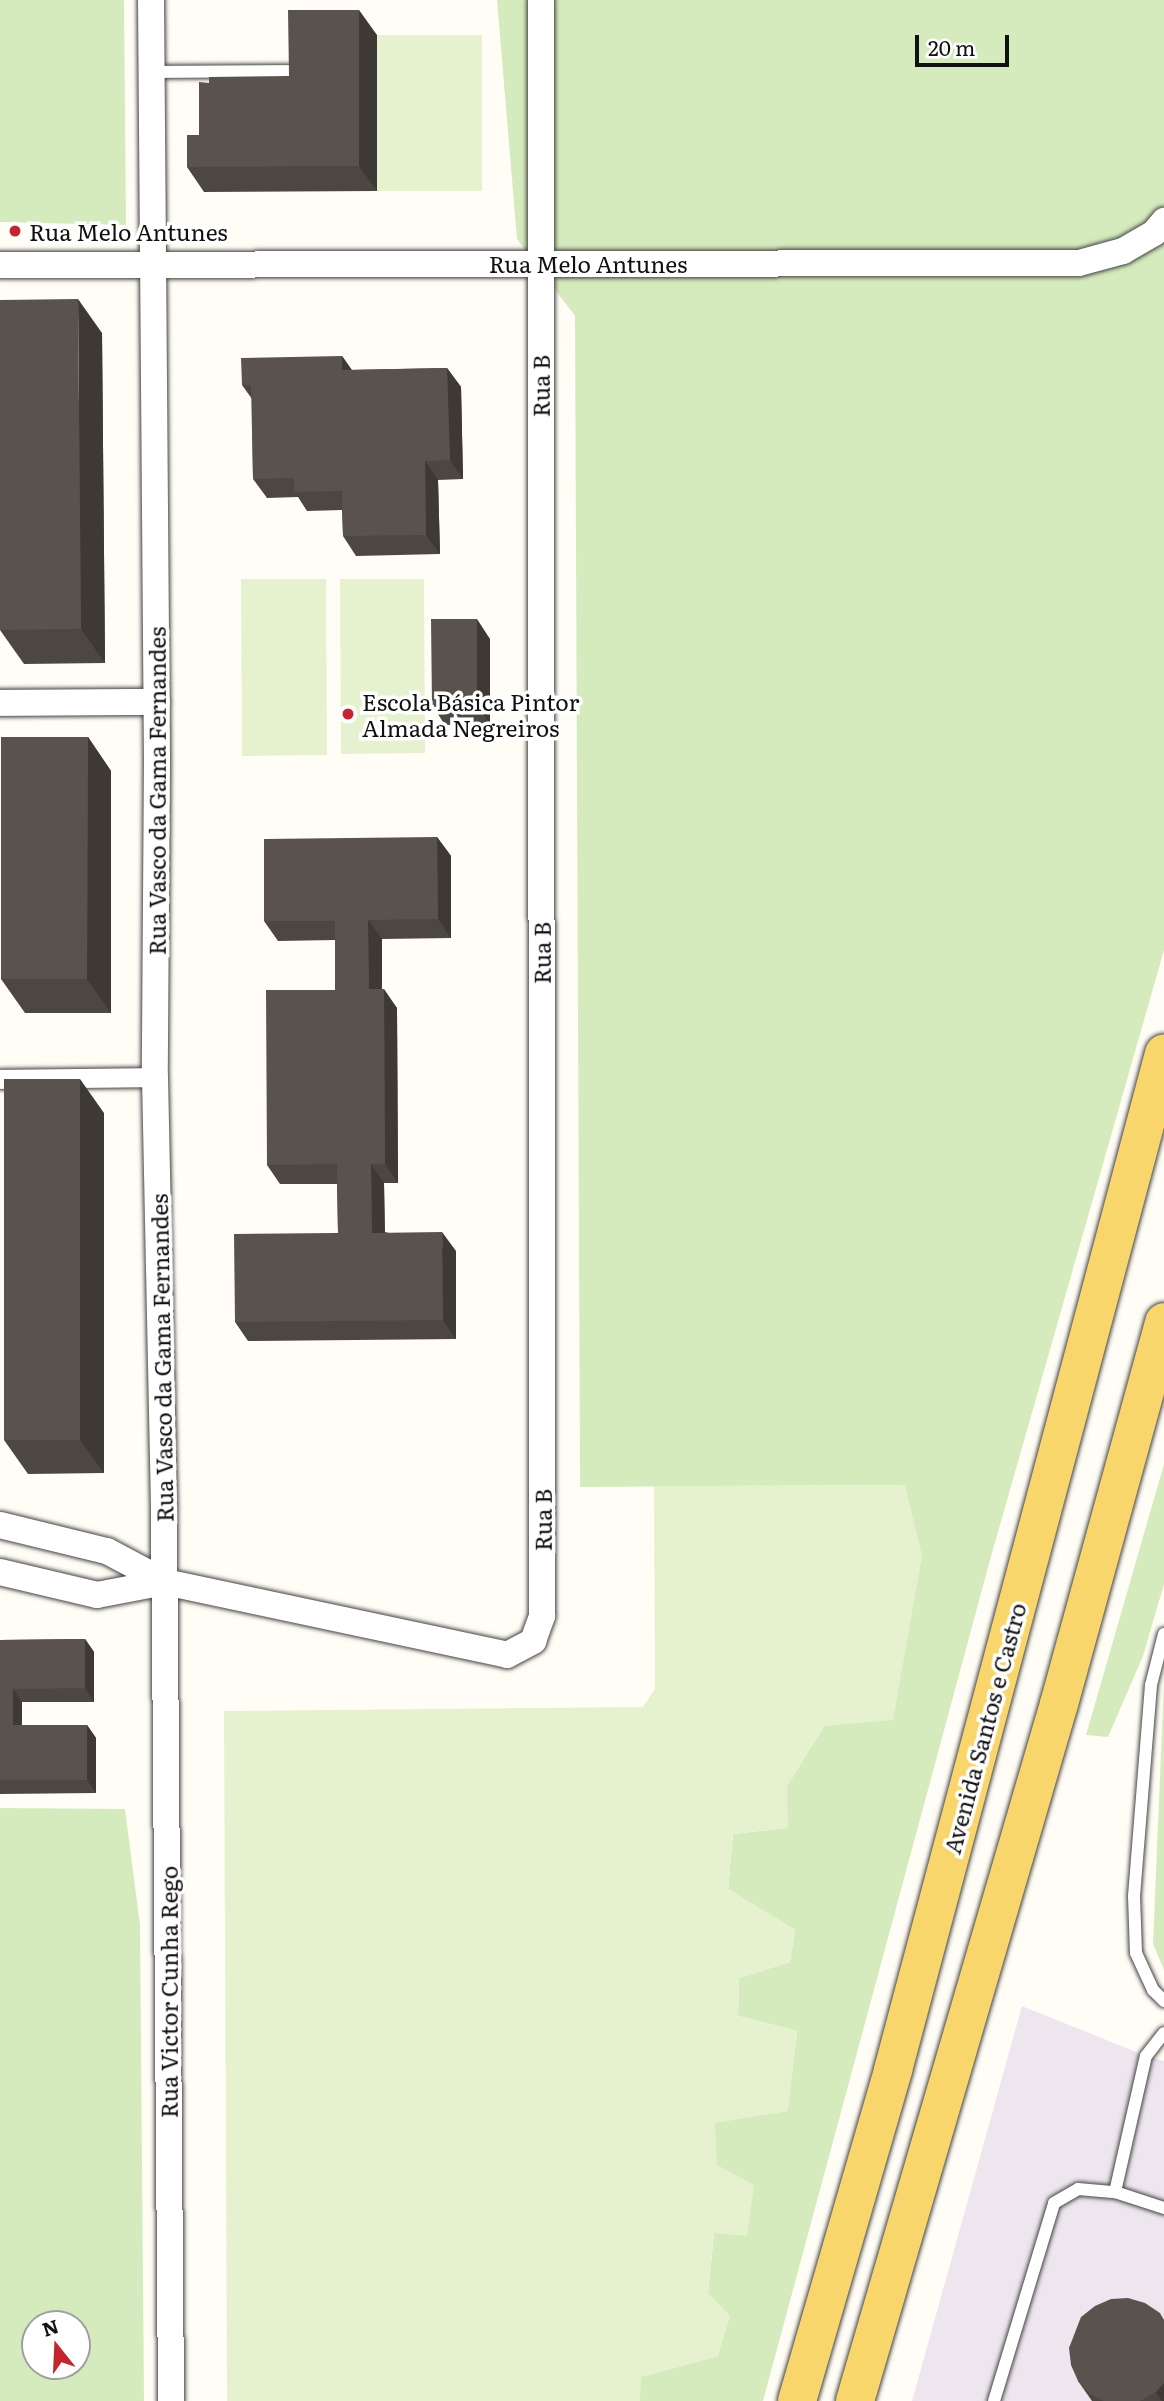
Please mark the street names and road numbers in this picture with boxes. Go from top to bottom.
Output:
street label: Rua Melo Antunes [489,249,687,277]
street label: Rua B [526,355,554,417]
street label: Rua Vasco da Gama Fernandes [142,627,170,955]
street label: Rua B [527,922,555,984]
street label: Rua Vasco da Gama Fernandes [144,1194,178,1522]
street label: Rua B [528,1489,556,1551]
street label: Avenida Santos e Castro [937,1599,1031,1857]
street label: Rua Victor Cunha Rego [154,1866,182,2118]

